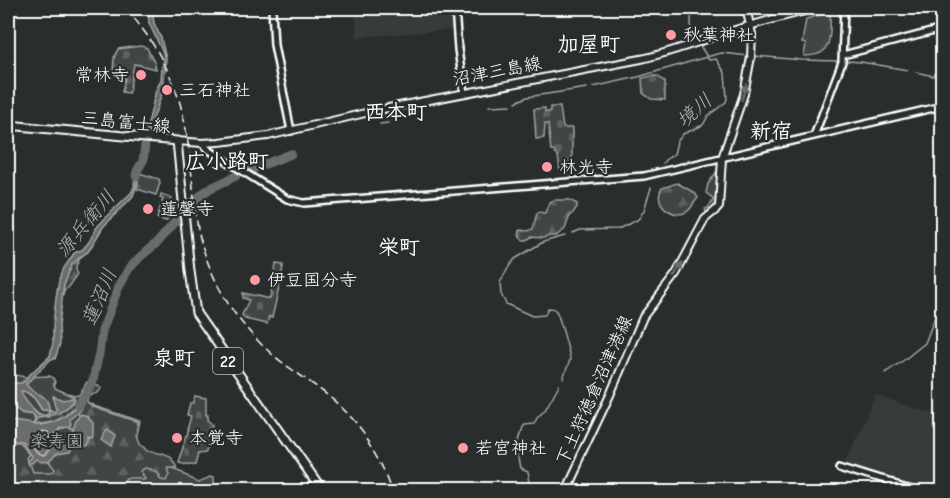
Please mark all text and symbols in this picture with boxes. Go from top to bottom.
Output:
place label: 秋葉神社 [683,25,755,46]
marker: 秋葉神社 [664,28,678,42]
district label: 加屋町 [558,32,621,56]
street label: 沼津三島線 [451,53,543,90]
place label: 常林寺 [75,65,129,86]
marker: 常林寺 [134,68,148,82]
place label: 三石神社 [179,80,251,101]
marker: 三石神社 [160,83,174,97]
one-way arrow [740,83,749,101]
water label: 境川 [672,89,717,132]
district label: 西本町 [365,100,428,124]
street label: 三島富士線 [80,107,172,138]
district label: 新宿 [750,119,792,143]
district label: 広小路町 [185,149,269,173]
place label: 林光寺 [559,157,613,178]
marker: 林光寺 [540,160,554,174]
water label: 源兵衛川 [51,185,120,261]
place label: 蓮馨寺 [160,199,214,220]
marker: 蓮馨寺 [141,202,155,216]
district label: 栄町 [378,235,420,259]
one-way arrow [672,262,683,278]
water label: 蓮沼川 [77,265,122,329]
place label: 伊豆国分寺 [267,270,357,291]
marker: 伊豆国分寺 [248,273,262,287]
street label: 下土狩徳倉沼津港線 [552,312,637,468]
district label: 泉町 [153,346,195,370]
road number: 22 [213,348,243,374]
place label: 本覚寺 [189,428,243,449]
park label: 楽寿園 [30,431,84,452]
marker: 本覚寺 [170,431,184,445]
place label: 若宮神社 [475,438,547,459]
marker: 若宮神社 [456,441,470,455]

